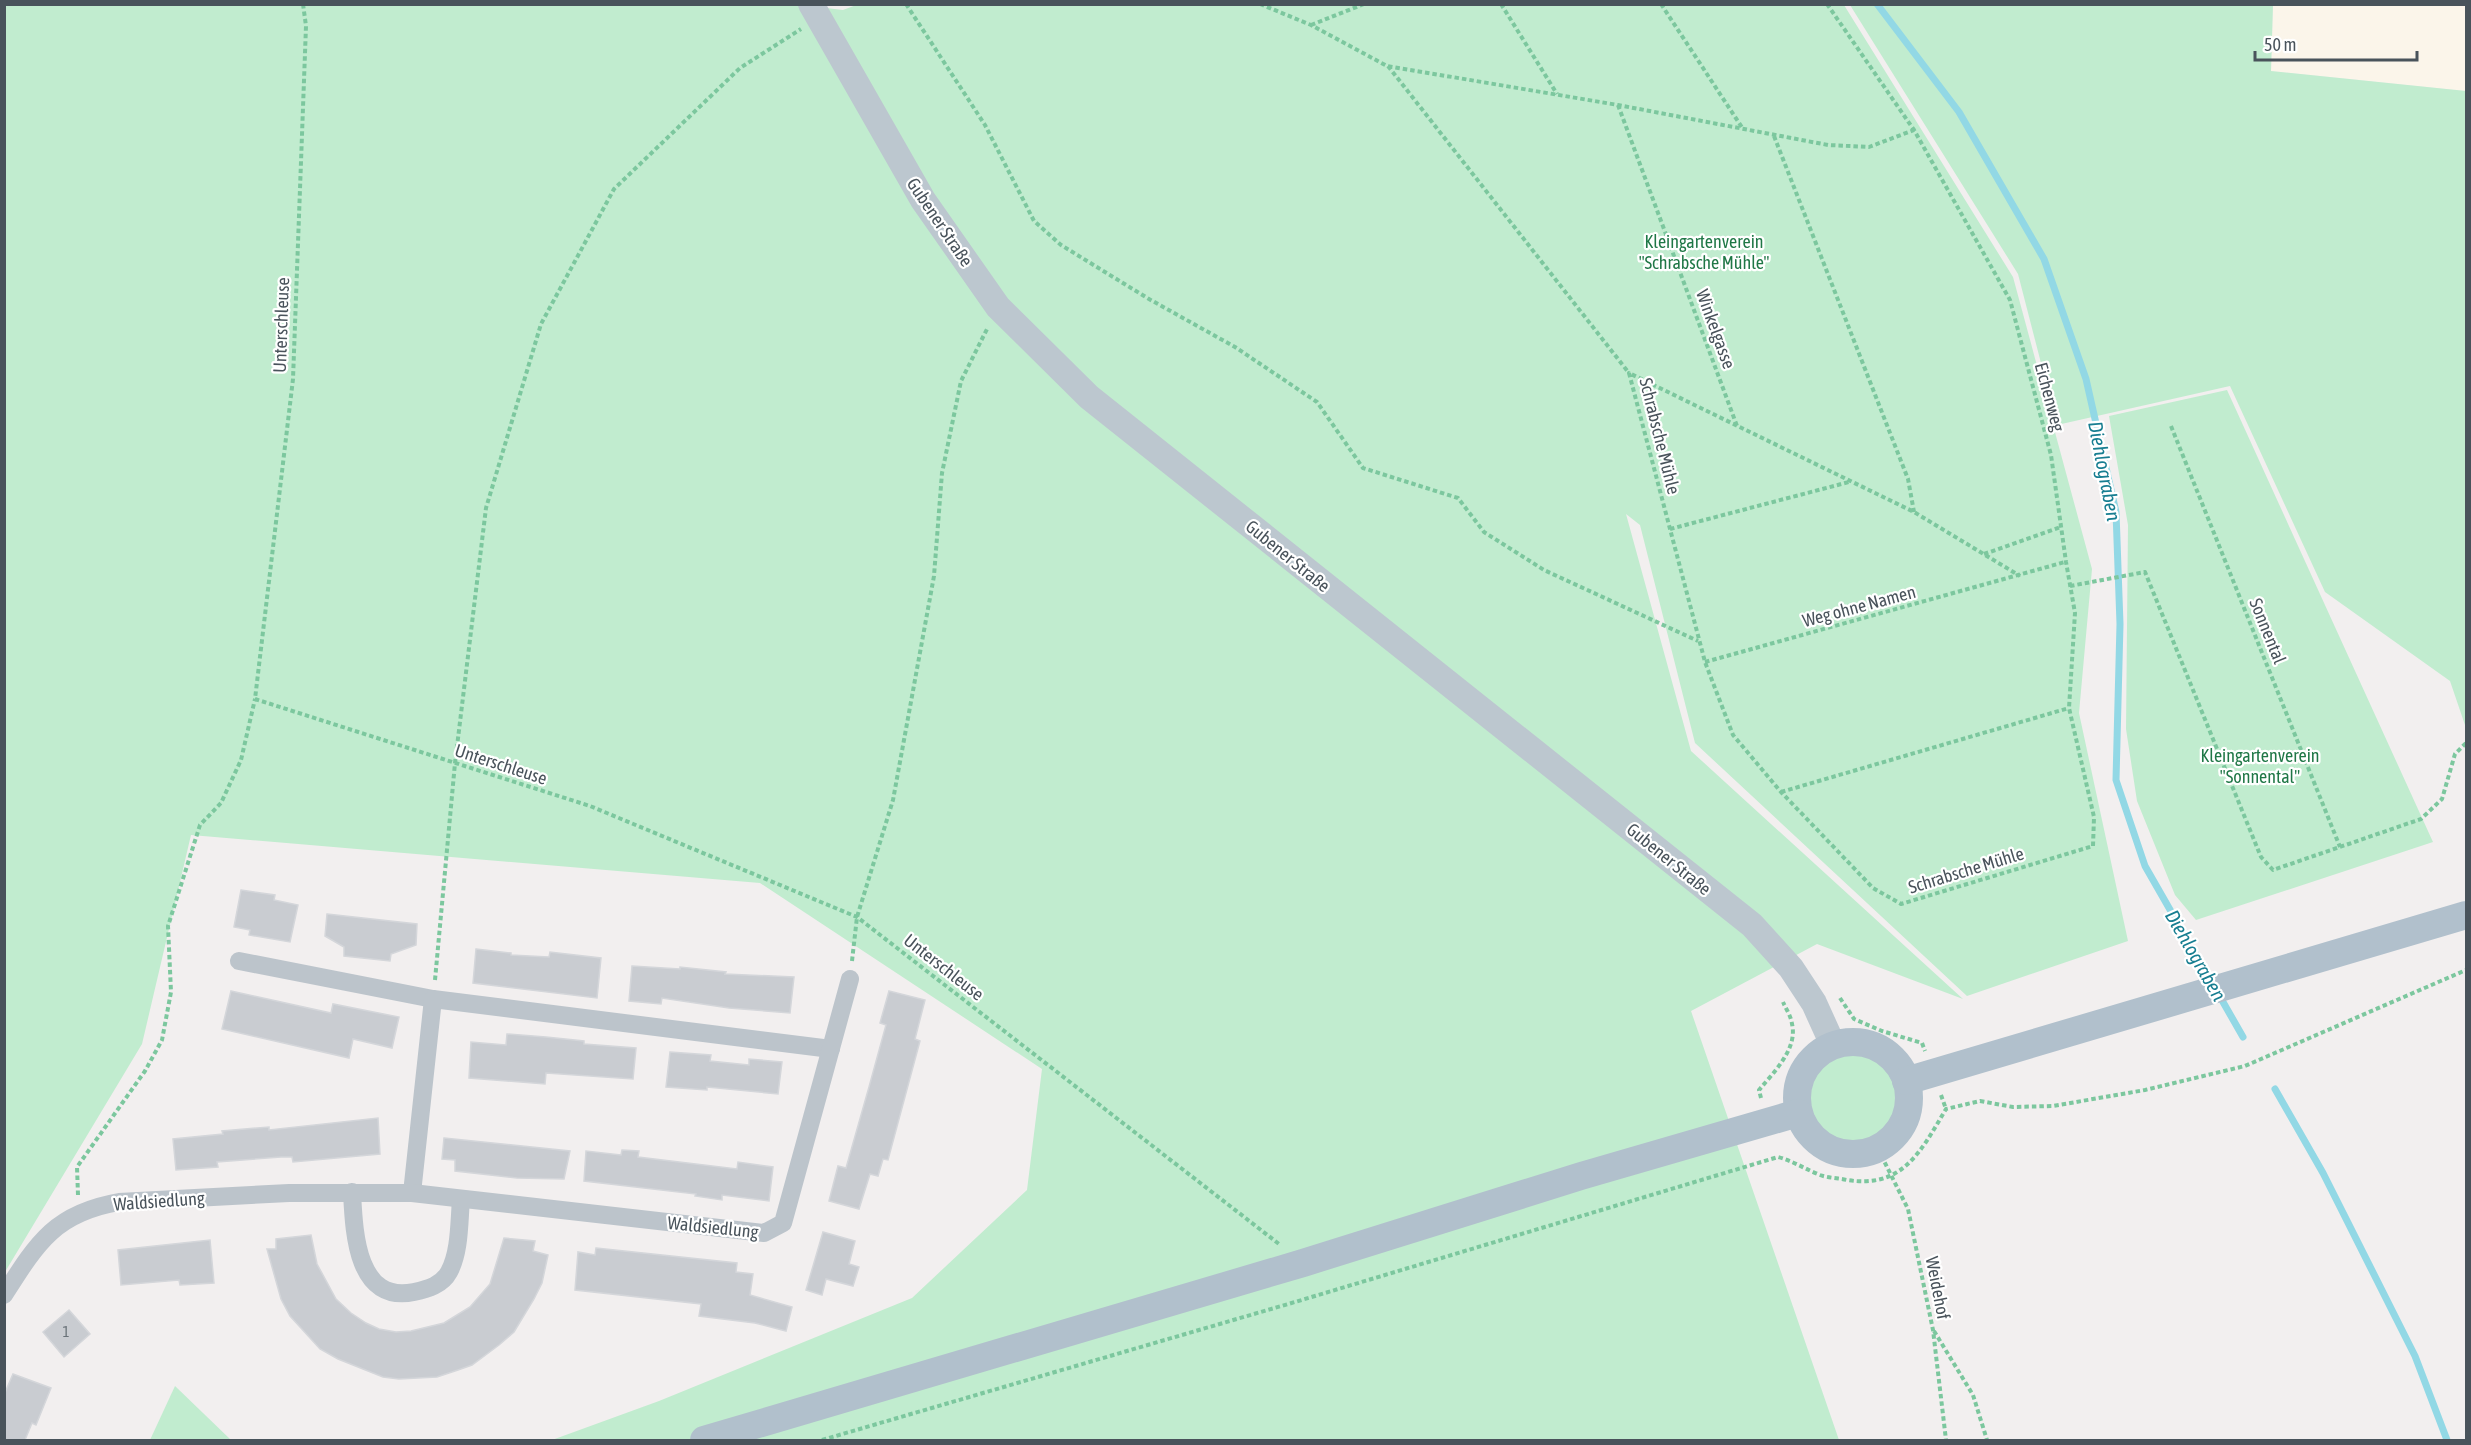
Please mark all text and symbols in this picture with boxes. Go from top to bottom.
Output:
scale bar [2255,24,2417,62]
text: 50 m [2264,34,2296,55]
street label: Gubener Straße [903,174,977,270]
park label: Kleingartenverein "Schrabsche Mühle" [1639,231,1769,273]
street label: Unterschleuse [269,277,293,373]
street label: Winkelgasse [1692,287,1740,371]
street label: Eichenweg [2031,360,2069,434]
street label: Schrabsche Mühle [1635,376,1685,496]
water label: Diehlograben [2084,419,2126,523]
street label: Gubener Straße [1242,516,1334,596]
street label: Weg ohne Namen [1800,581,1918,631]
street label: Sonnental [2245,595,2291,667]
street label: Unterschleuse [452,739,550,789]
park label: Kleingartenverein "Sonnental" [2201,745,2320,787]
street label: Gubener Straße [1623,819,1715,899]
street label: Schrabsche Mühle [1906,842,2026,898]
water label: Diehlograben [2161,905,2231,1005]
street label: Unterschleuse [900,929,988,1005]
street label: Waldsiedlung [113,1187,205,1215]
street label: Waldsiedlung [667,1212,760,1242]
street label: Weidehof [1922,1255,1954,1321]
house number: 1 [62,1323,70,1340]

